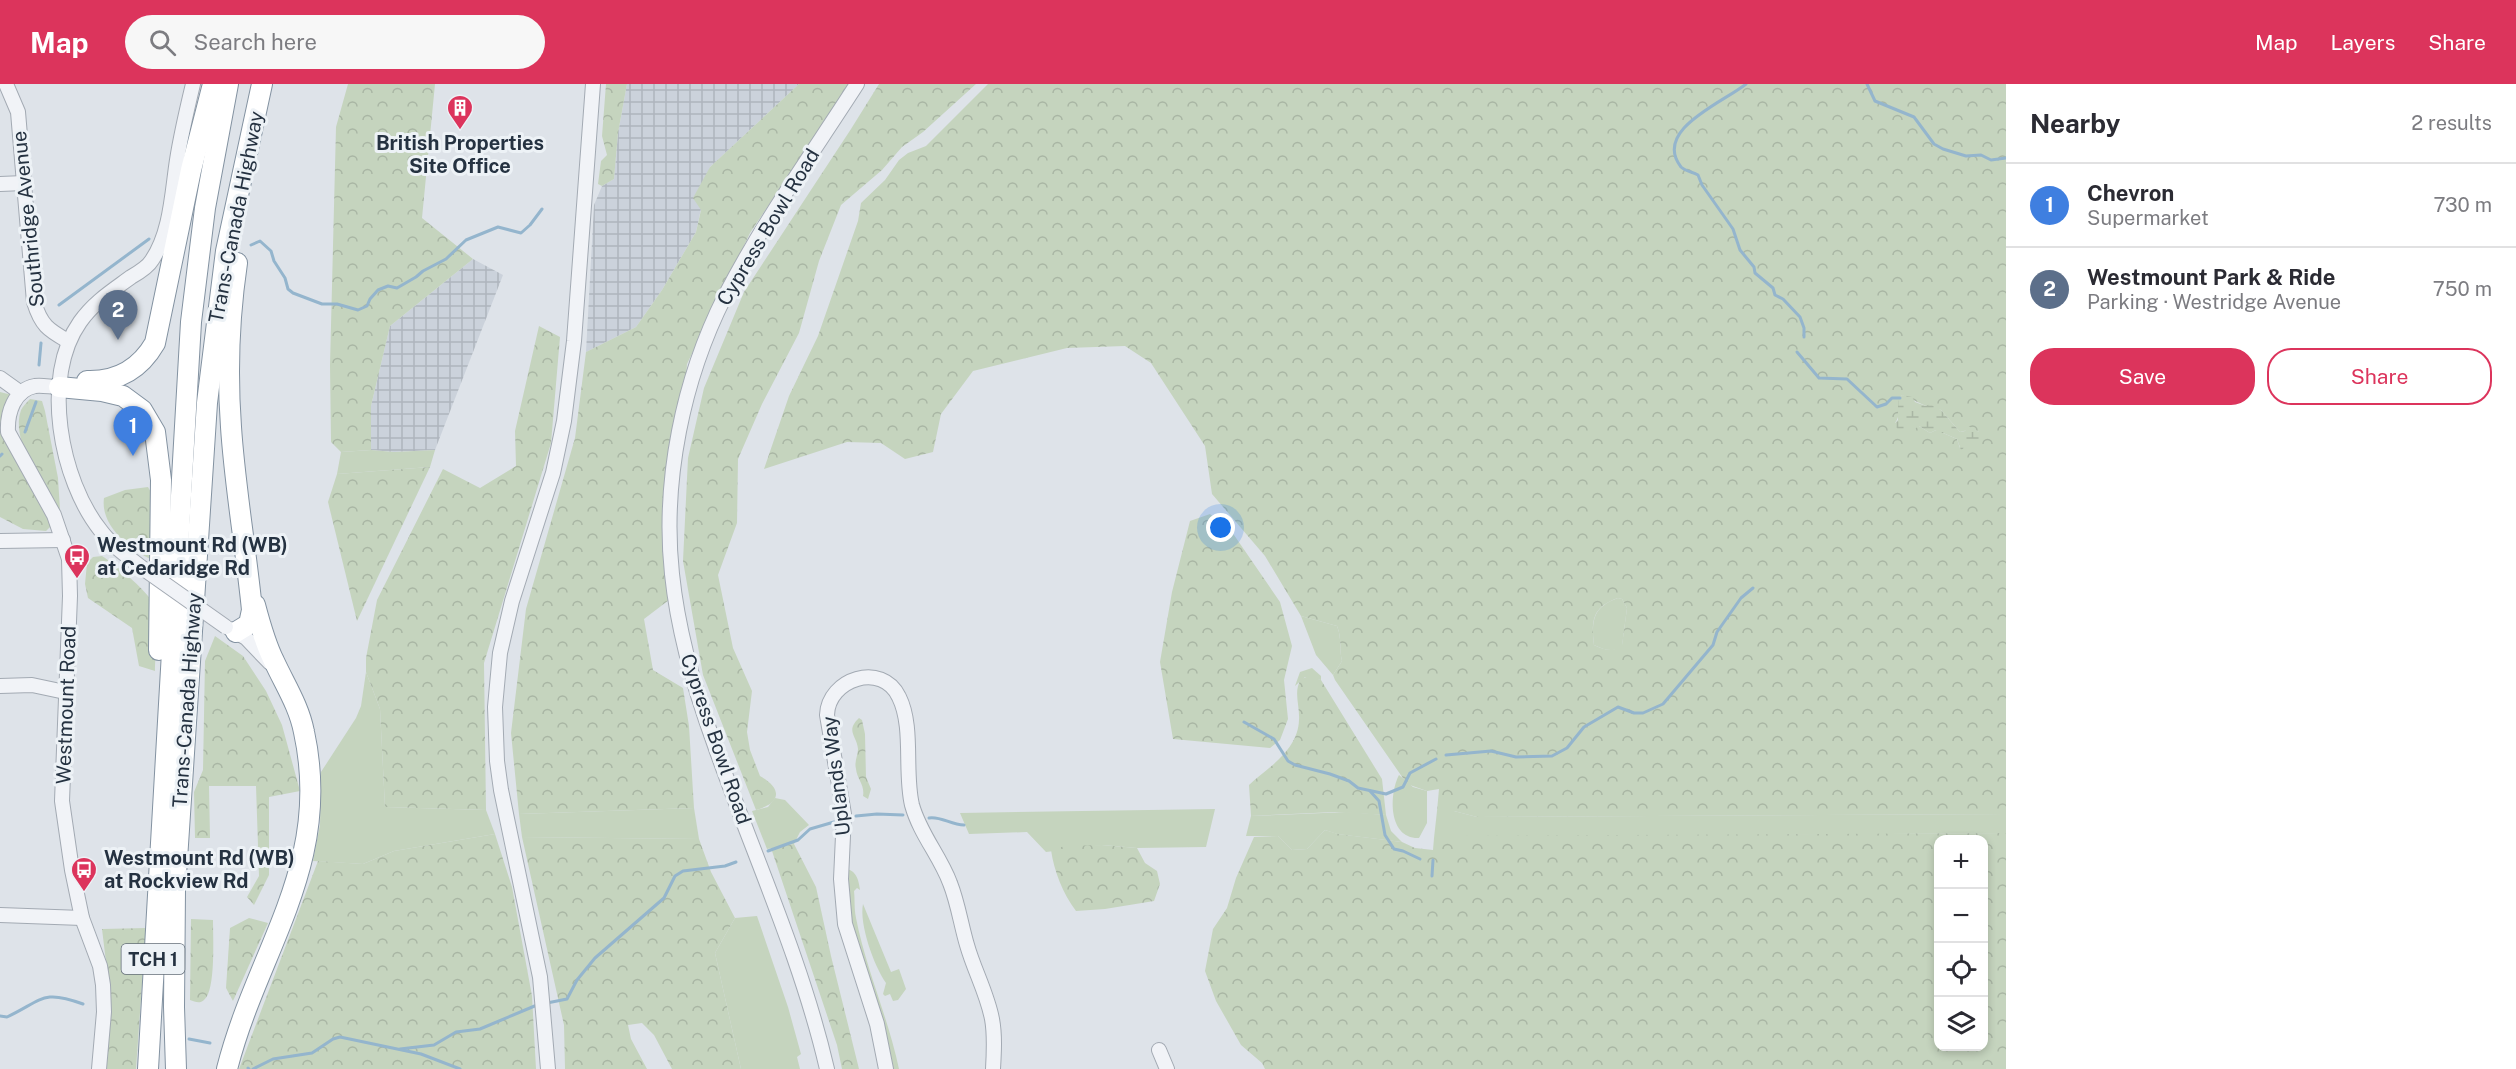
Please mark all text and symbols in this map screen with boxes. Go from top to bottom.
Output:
search box [125,15,545,69]
text: Map [30,26,89,59]
icon: search [146,26,179,59]
text: Search here [194,29,317,55]
text: Map [2255,30,2298,55]
text: Layers [2331,30,2395,55]
text: Share [2428,30,2486,55]
building icon: British Properties Site Office [445,93,475,131]
text: Nearby [2030,108,2120,139]
street label: Trans-Canada Highway [204,109,268,325]
text: 2 results [2411,111,2492,135]
street label: Southridge Avenue [7,130,49,308]
place label: British Properties Site Office [376,131,544,178]
street label: Cypress Bowl Road [712,144,824,310]
text: Chevron [2087,180,2174,206]
text: 1 [2045,193,2054,217]
text: 730 m [2434,193,2492,217]
text: Supermarket [2087,206,2209,230]
text: Westmount Park & Ride [2087,264,2335,290]
text: 2 [2043,277,2056,301]
text: 750 m [2433,277,2492,301]
pin: 2 [98,290,138,340]
text: Parking · Westridge Avenue [2087,290,2341,314]
button: Save [2030,348,2255,405]
button: Share [2267,348,2492,405]
pin: 1 [114,406,152,456]
your location [1206,513,1235,542]
place label: Westmount Rd (WB) at Cedaridge Rd [97,533,288,580]
bus stop icon: Westmount Rd (WB) at Cedaridge Rd [62,542,92,580]
street label: Trans-Canada Highway [168,591,207,808]
street label: Westmount Road [51,625,81,785]
street label: Cypress Bowl Road [676,651,756,827]
street label: Uplands Way [817,714,855,837]
map controls [1934,835,1988,1051]
button: + [1934,835,1988,889]
place label: Westmount Rd (WB) at Rockview Rd [104,846,295,893]
bus stop icon: Westmount Rd (WB) at Rockview Rd [69,855,99,893]
button: − [1934,889,1988,943]
button: locate [1934,943,1988,997]
road number: TCH 1 [122,944,184,974]
button: layers [1934,997,1988,1051]

